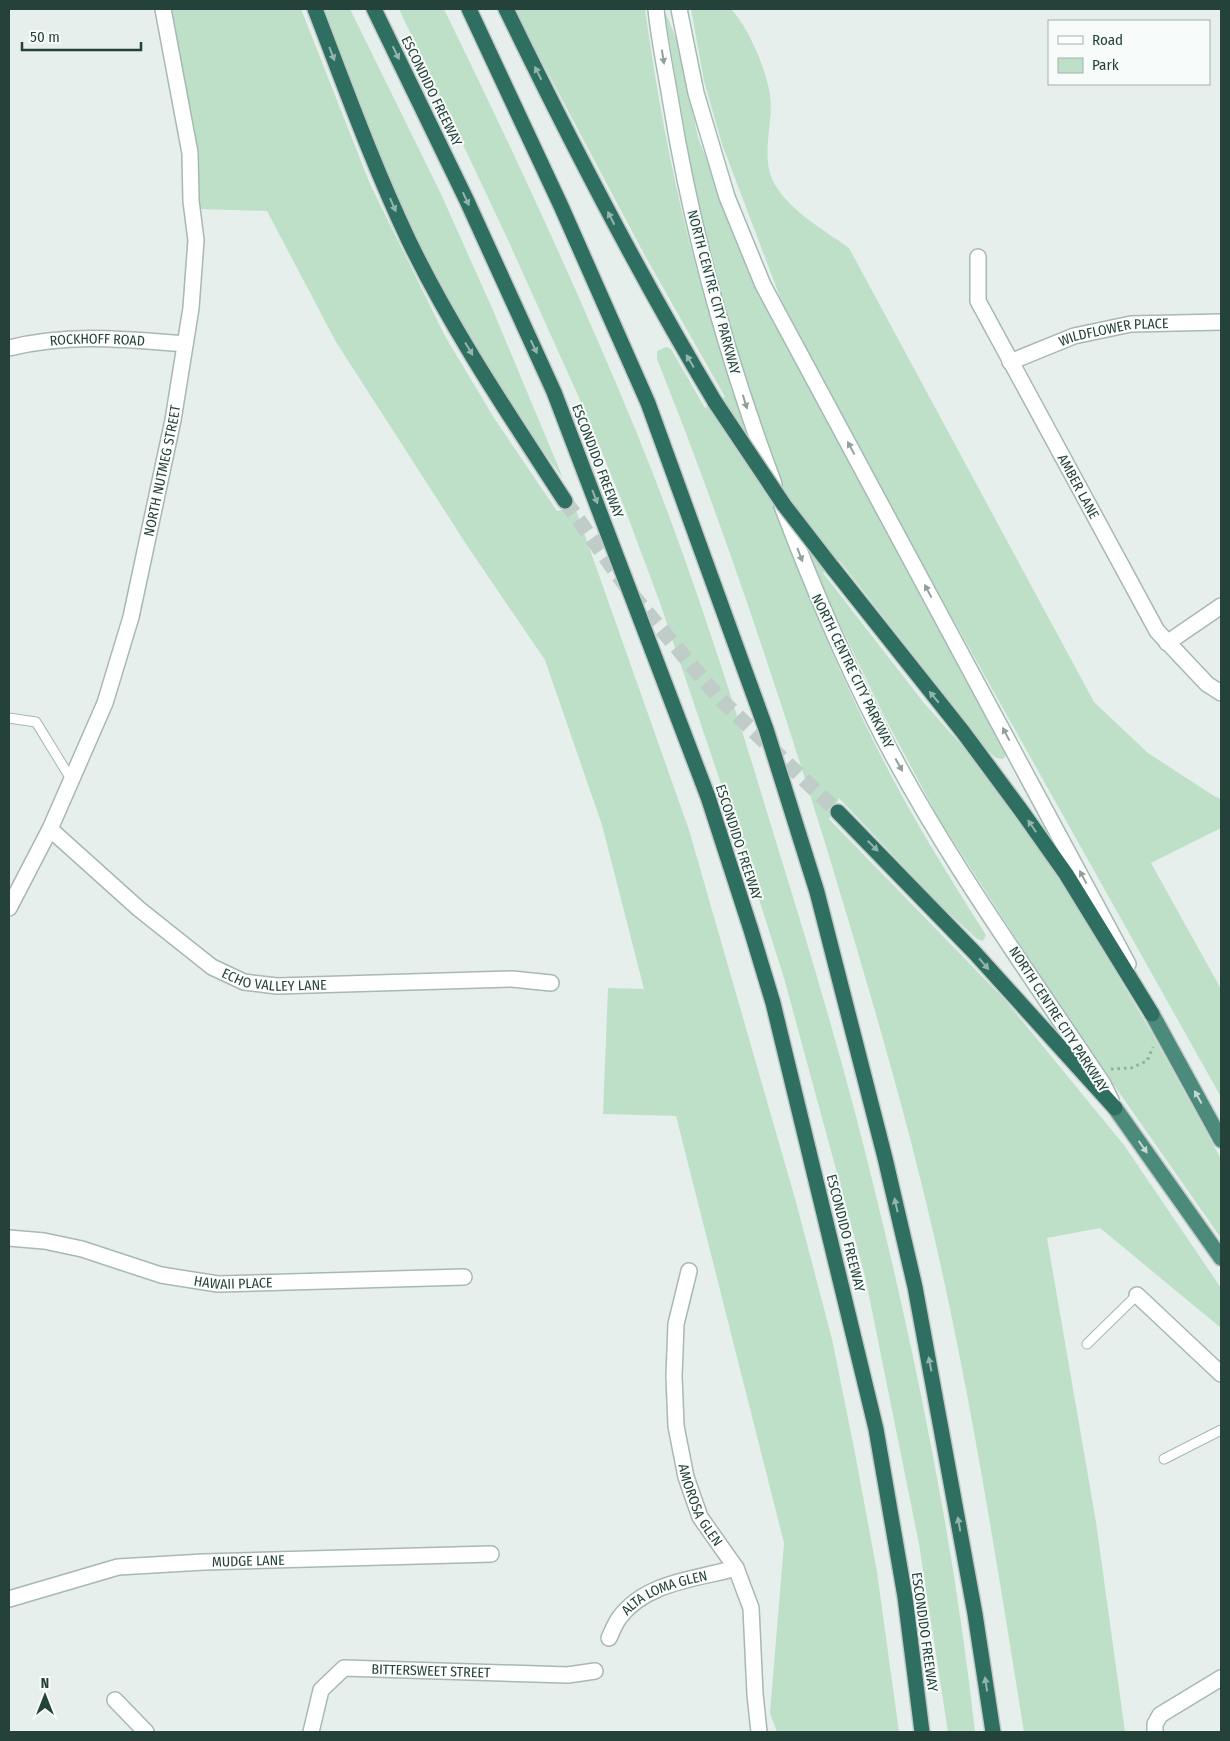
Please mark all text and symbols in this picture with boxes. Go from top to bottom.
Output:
scale bar [22,20,141,52]
legend [1048,20,1210,85]
text: 50 m [30,28,60,46]
text: Road [1092,31,1123,49]
street label: ESCONDIDO FREEWAY [397,33,466,149]
one-way arrow [392,46,400,60]
one-way arrow [329,47,337,61]
one-way arrow [660,49,668,65]
text: Park [1092,56,1119,74]
one-way arrow [534,66,542,81]
one-way arrow [462,192,470,206]
one-way arrow [390,198,398,212]
street label: NORTH CENTRE CITY PARKWAY [683,208,744,376]
one-way arrow [607,211,615,226]
street label: WILDFLOWER PLACE [1056,315,1169,350]
street label: ROCKHOFF ROAD [49,330,145,350]
one-way arrow [530,340,538,354]
one-way arrow [464,342,473,355]
one-way arrow [685,354,694,367]
one-way arrow [741,395,749,410]
street label: ESCONDIDO FREEWAY [568,402,627,521]
street label: NORTH NUTMEG STREET [140,403,184,538]
one-way arrow [847,442,856,455]
street label: AMBER LANE [1054,451,1103,522]
one-way arrow [591,490,599,505]
one-way arrow [797,547,804,562]
one-way arrow [924,585,933,598]
street label: NORTH CENTRE CITY PARKWAY [808,591,897,751]
one-way arrow [928,690,939,703]
one-way arrow [1001,728,1010,741]
one-way arrow [895,757,903,772]
street label: ESCONDIDO FREEWAY [712,782,765,902]
one-way arrow [1027,819,1037,833]
one-way arrow [866,840,878,852]
one-way arrow [1079,870,1087,885]
street label: NORTH CENTRE CITY PARKWAY [1005,944,1112,1095]
one-way arrow [979,958,990,971]
street label: ECHO VALLEY LANE [219,965,327,995]
one-way arrow [1194,1090,1202,1105]
one-way arrow [1138,1141,1148,1154]
street label: ESCONDIDO FREEWAY [823,1173,868,1294]
one-way arrow [892,1197,900,1212]
street label: HAWAII PLACE [193,1272,273,1293]
one-way arrow [925,1355,933,1371]
street label: AMOROSA GLEN [675,1463,726,1550]
one-way arrow [954,1515,962,1531]
street label: MUDGE LANE [212,1552,285,1571]
street label: ALTA LOMA GLEN [618,1567,709,1619]
street label: ESCONDIDO FREEWAY [908,1571,941,1693]
street label: BITTERSWEET STREET [371,1661,491,1682]
north arrow [20,1671,70,1721]
text: N [41,1675,49,1692]
one-way arrow [981,1676,989,1692]

